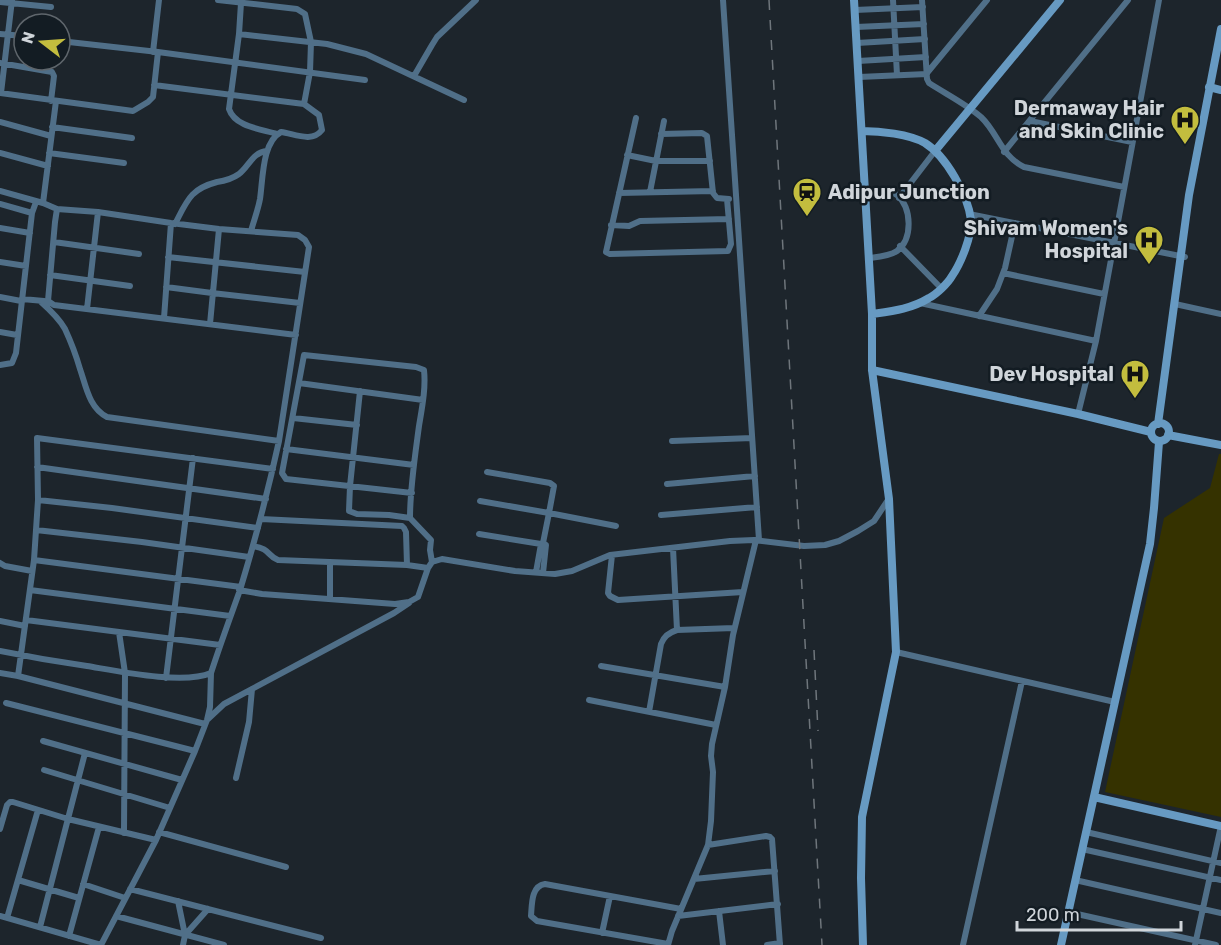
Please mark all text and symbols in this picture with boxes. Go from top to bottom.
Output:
north arrow [12,12,72,72]
text: N [17,29,39,46]
place label: Dermaway Hair and Skin Clinic [1014,96,1164,143]
hospital icon: Dermaway Hair and Skin Clinic [1169,104,1201,146]
station icon: Adipur Junction [791,176,823,218]
place label: Adipur Junction [828,180,990,204]
place label: Shivam Women's Hospital [964,216,1128,263]
hospital icon: Shivam Women's Hospital [1133,224,1165,266]
hospital icon: Dev Hospital [1119,358,1151,400]
place label: Dev Hospital [989,362,1114,386]
scale bar [1017,894,1180,932]
text: 200 m [1026,904,1080,926]

